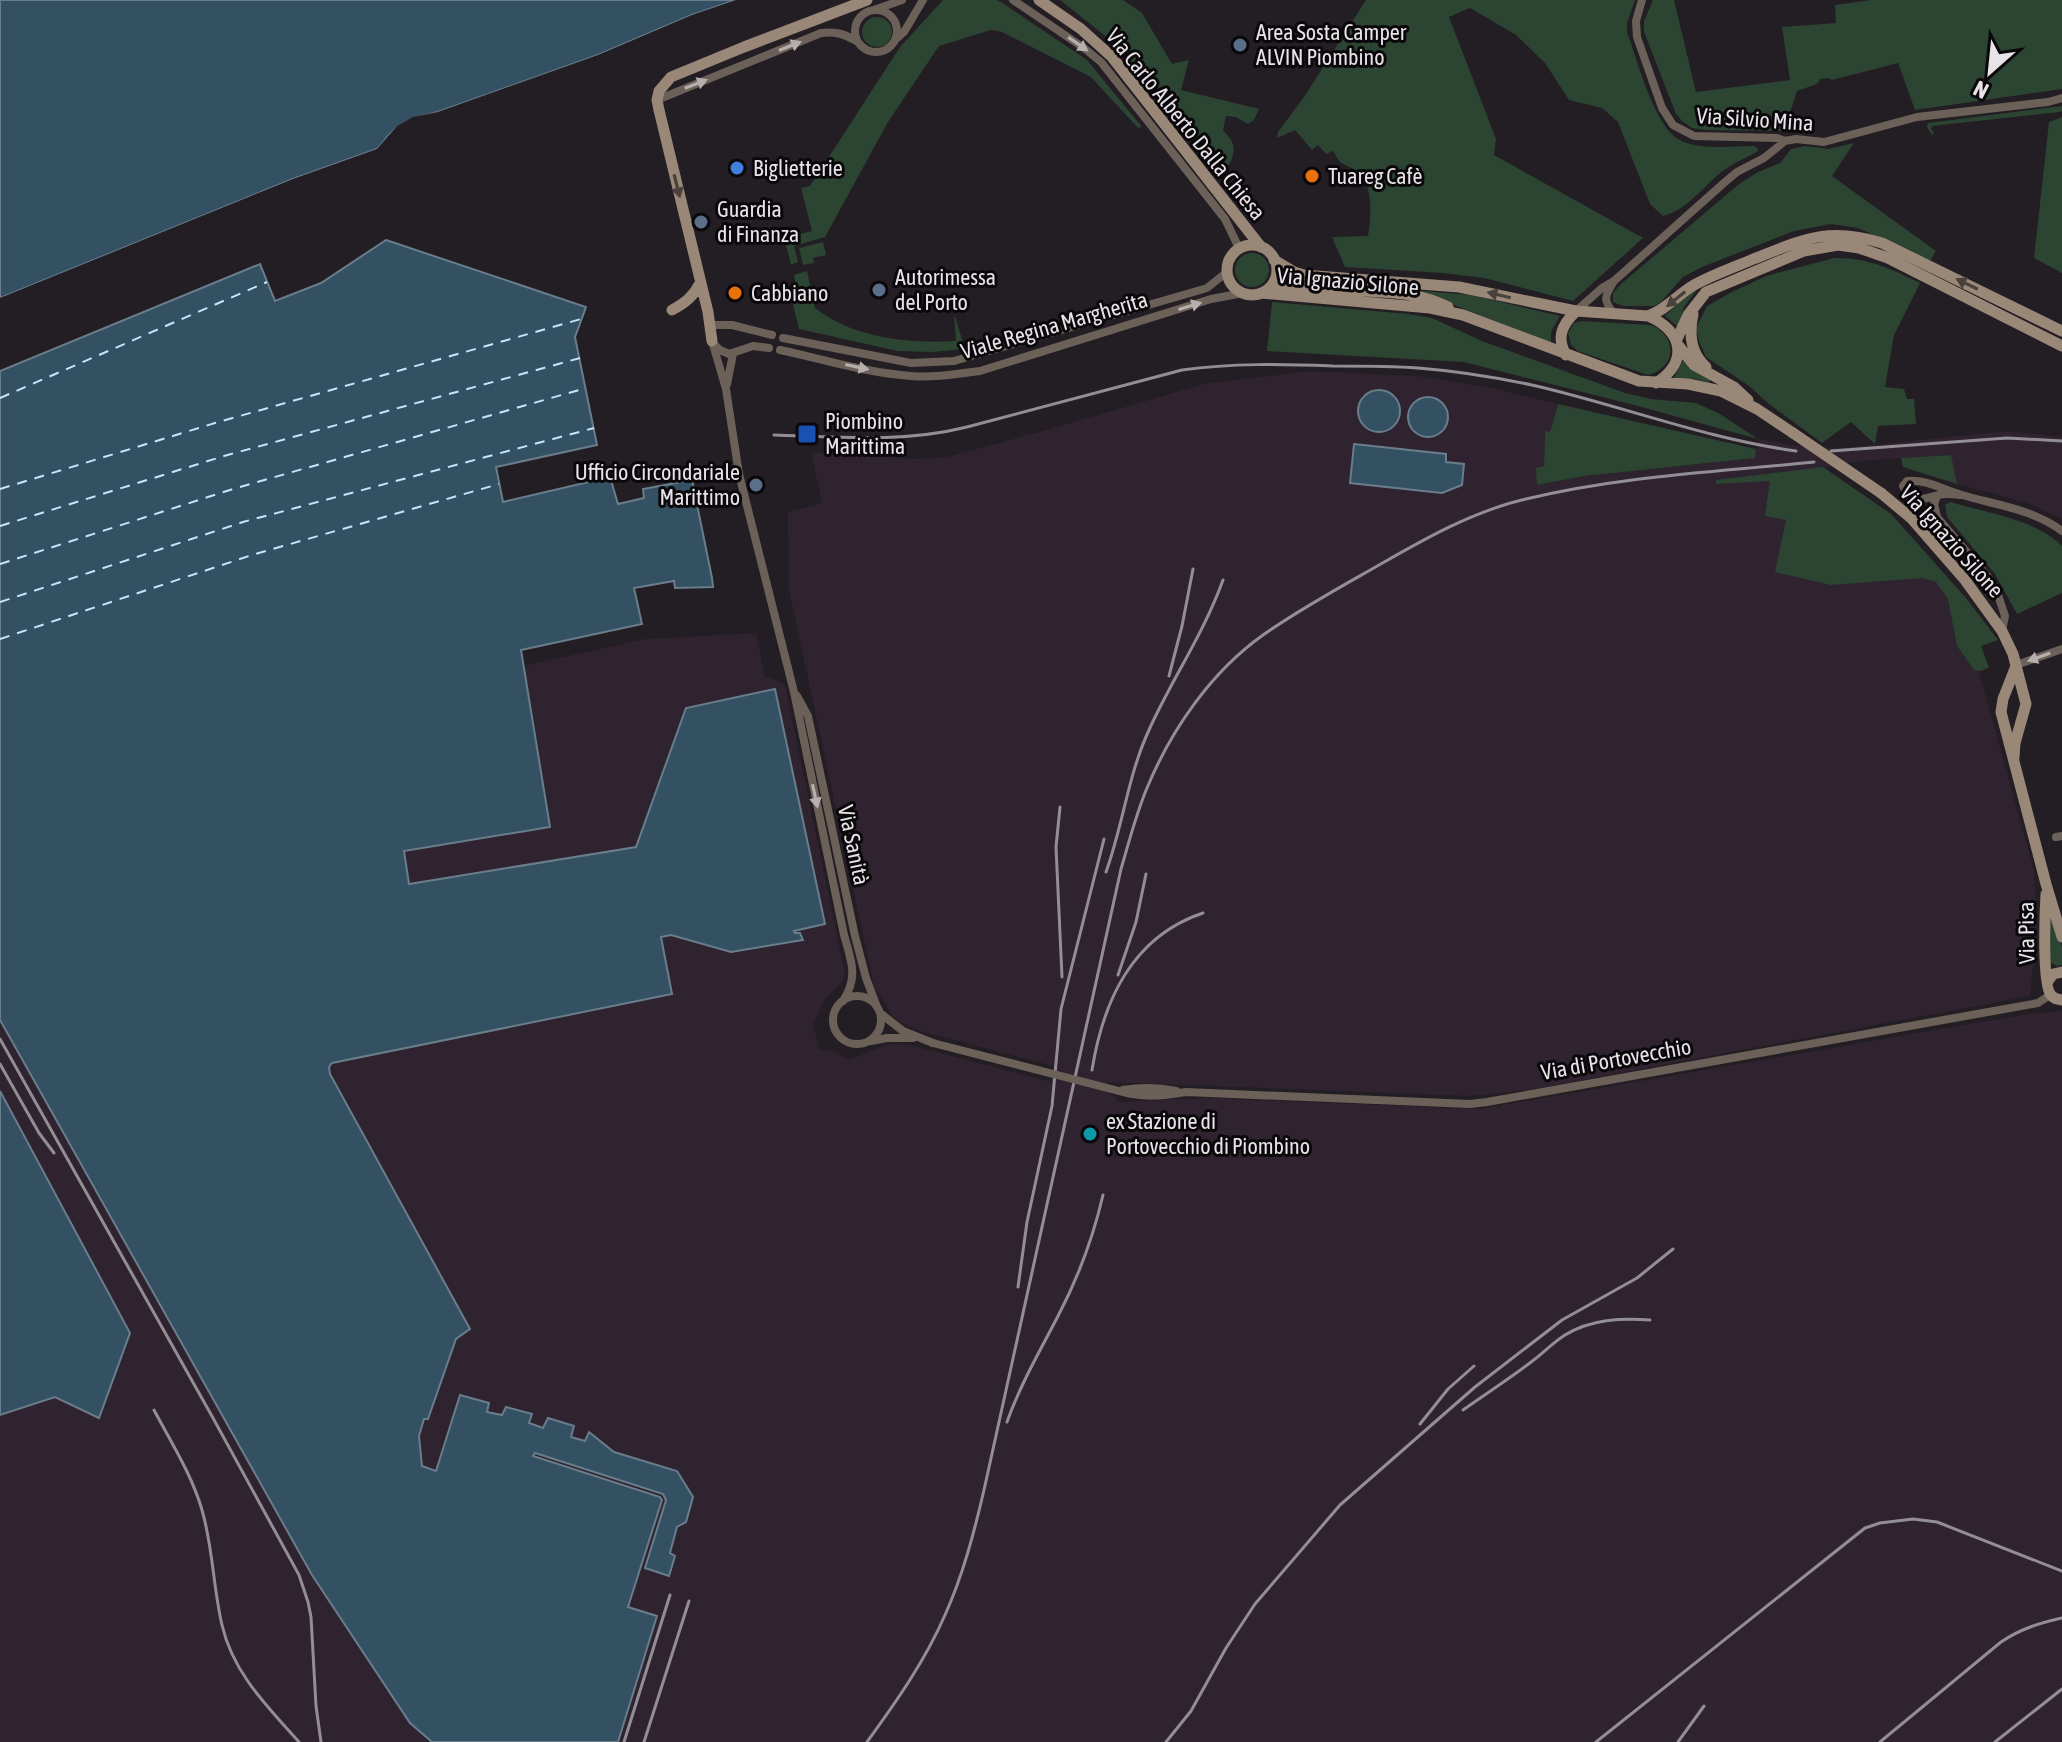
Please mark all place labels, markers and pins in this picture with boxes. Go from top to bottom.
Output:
place label: Area Sosta Camper ALVIN Piombino [1256,19,1407,70]
marker: Area Sosta Camper ALVIN Piombino [1231,36,1249,54]
place label: Biglietterie [753,155,843,181]
marker: Biglietterie [728,159,746,177]
place label: Tuareg Cafè [1328,163,1423,189]
marker: Tuareg Cafè [1303,167,1321,185]
place label: Guardia di Finanza [717,196,799,247]
marker: Guardia di Finanza [692,213,710,231]
place label: Autorimessa del Porto [895,264,996,315]
place label: Cabbiano [751,280,828,306]
marker: Autorimessa del Porto [870,281,888,299]
marker: Cabbiano [726,284,744,302]
place label: Piombino Marittima [825,408,905,459]
marker: Piombino Marittima [796,423,818,445]
place label: Ufficio Circondariale Marittimo [575,459,740,510]
marker: Ufficio Circondariale Marittimo [747,476,765,494]
place label: ex Stazione di Portovecchio di Piombino [1106,1108,1310,1159]
marker: ex Stazione di Portovecchio di Piombino [1081,1125,1099,1143]

